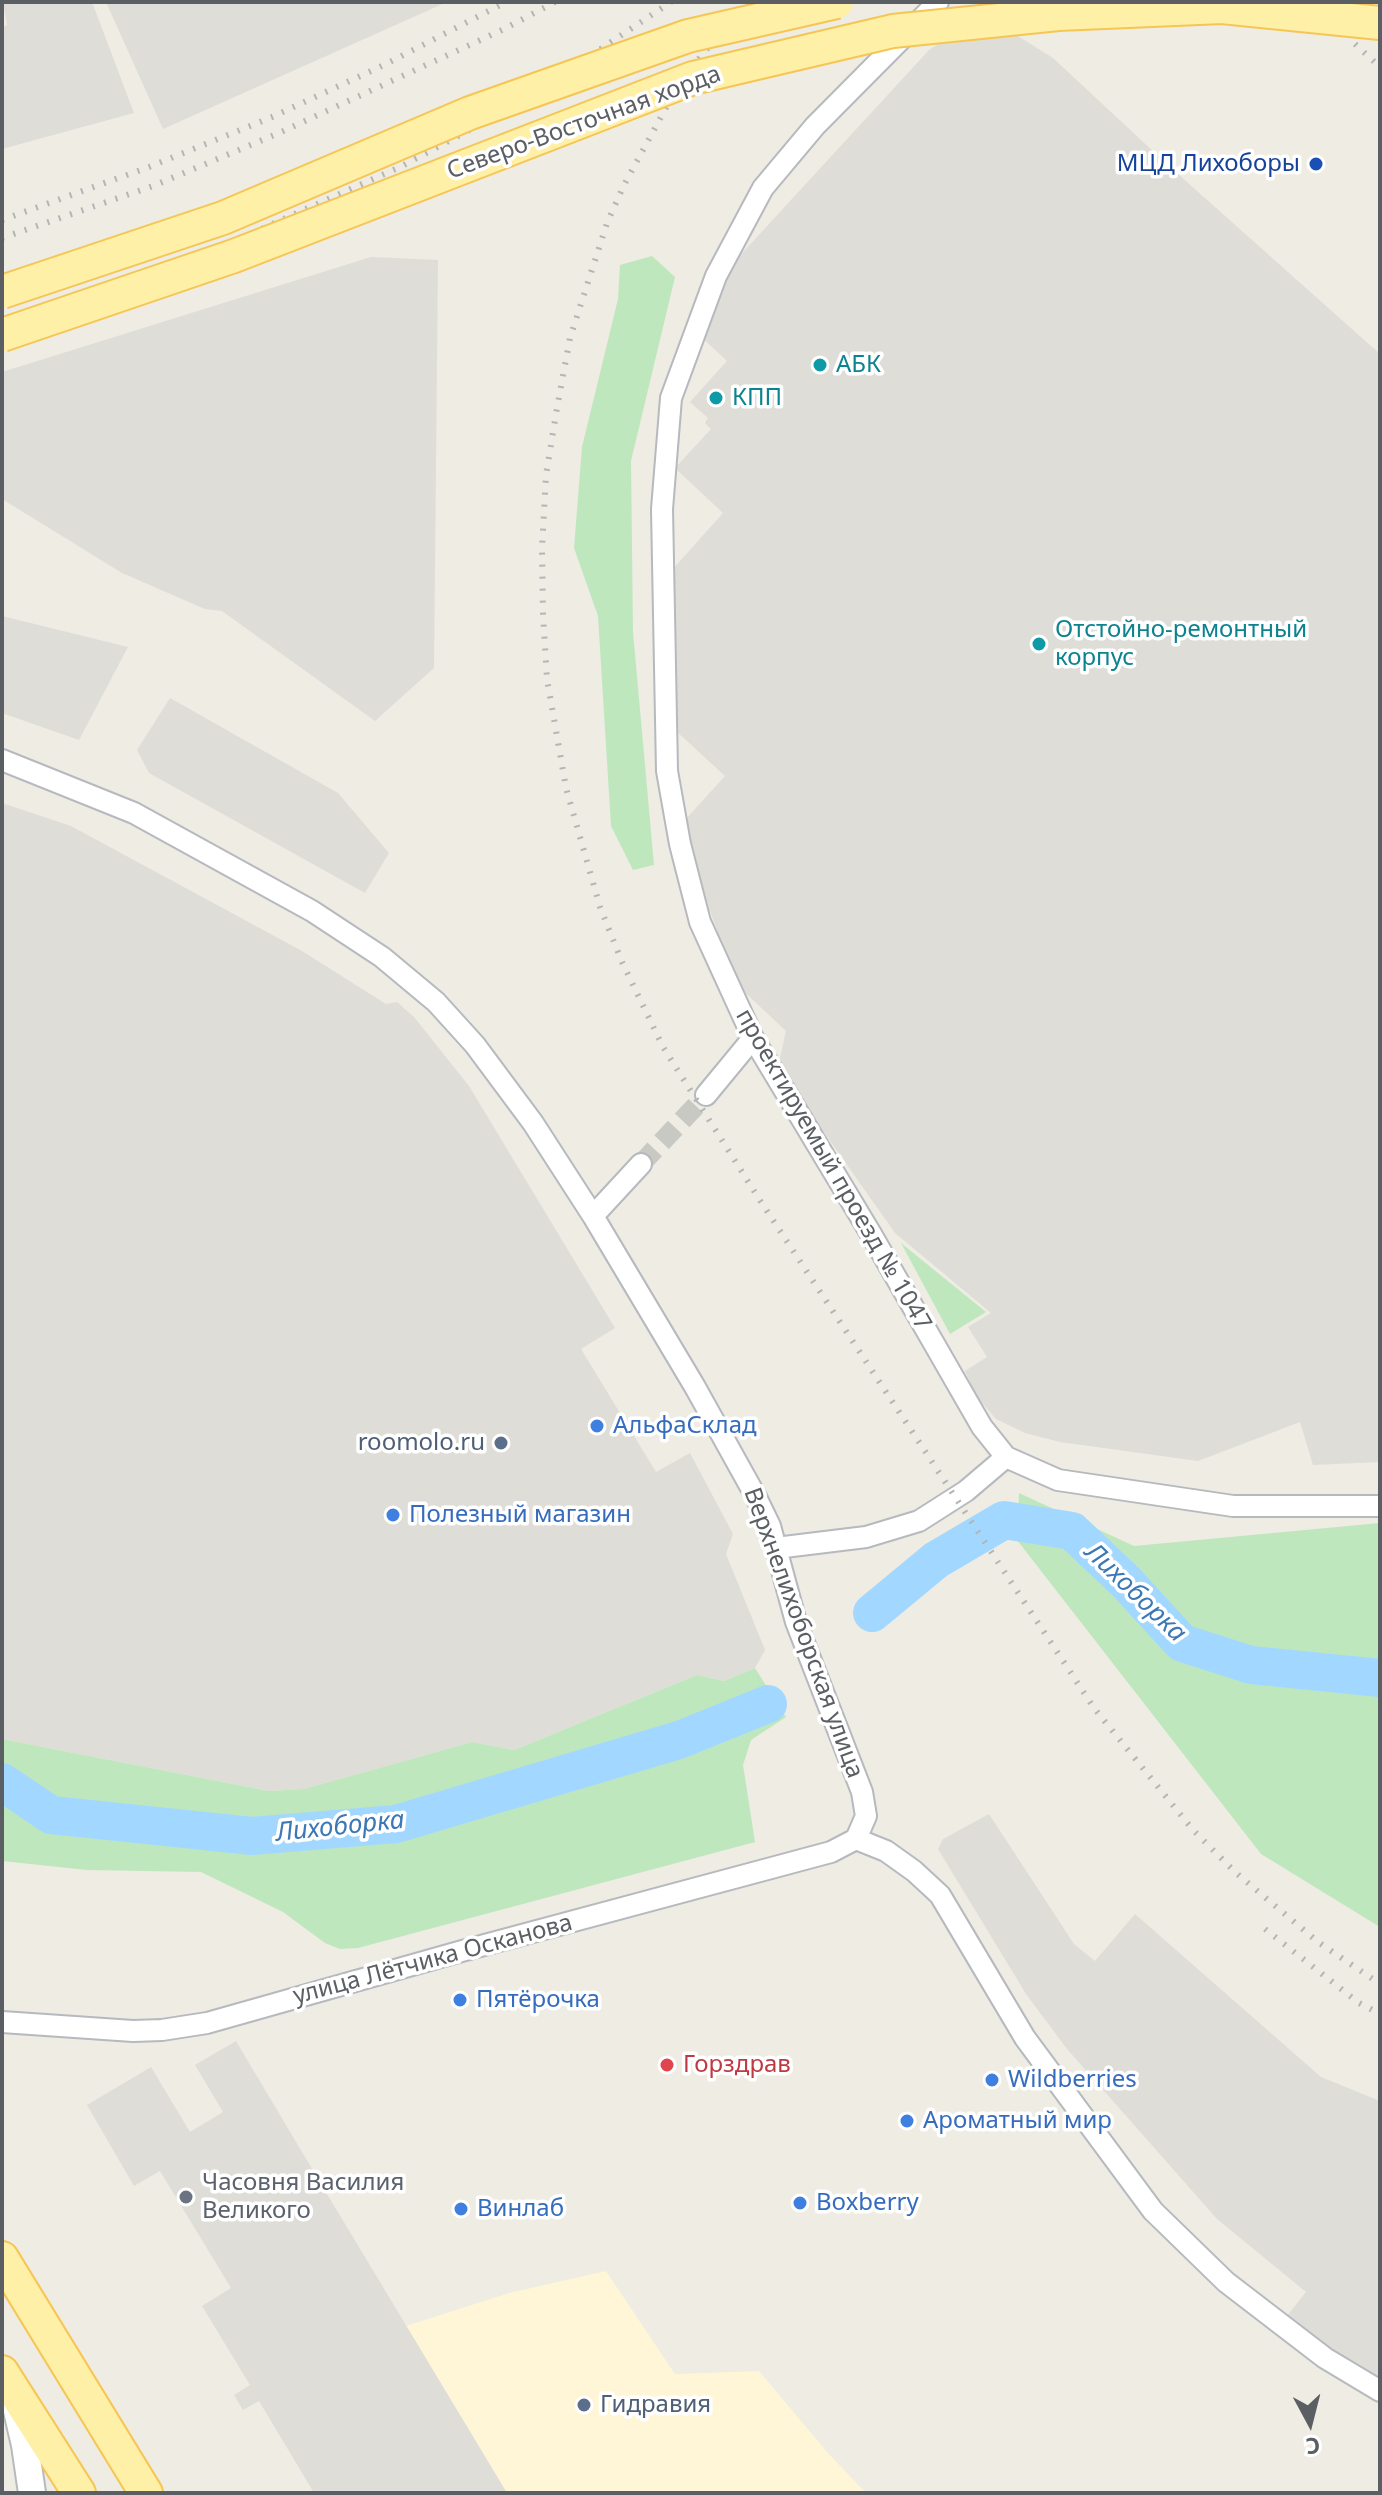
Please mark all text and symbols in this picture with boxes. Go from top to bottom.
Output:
street label: Северо-Восточная хорда [443,60,725,186]
place label: МЦД Лихоборы [1117,150,1300,178]
marker: МЦД Лихоборы [1307,155,1325,173]
place label: АБК [836,351,881,379]
marker: АБК [811,356,829,374]
place label: КПП [732,384,782,412]
marker: КПП [707,389,725,407]
place label: Отстойно-ремонтный корпус [1055,616,1307,672]
marker: Отстойно-ремонтный корпус [1030,635,1048,653]
street label: проектируемый проезд № 1047 [729,1004,937,1336]
place label: АльфаСклад [613,1412,757,1440]
marker: АльфаСклад [588,1417,606,1435]
place label: roomolo.ru [358,1429,485,1457]
marker: roomolo.ru [492,1434,510,1452]
street label: Верхнелихоборская улица [737,1484,869,1782]
place label: Полезный магазин [409,1501,631,1529]
marker: Полезный магазин [384,1506,402,1524]
water label: Лихоборка [1078,1537,1192,1649]
water label: Лихоборка [274,1805,406,1849]
street label: улица Лётчика Осканова [290,1909,576,2011]
place label: Пятёрочка [476,1986,600,2014]
marker: Пятёрочка [451,1991,469,2009]
place label: Горздрав [683,2051,791,2079]
marker: Горздрав [658,2056,676,2074]
place label: Wildberries [1008,2066,1137,2094]
marker: Wildberries [983,2071,1001,2089]
place label: Ароматный мир [923,2107,1112,2135]
marker: Ароматный мир [898,2112,916,2130]
place label: Часовня Василия Великого [202,2169,404,2225]
marker: Часовня Василия Великого [177,2188,195,2206]
place label: Boxberry [816,2189,919,2217]
marker: Boxberry [791,2194,809,2212]
place label: Винлаб [477,2195,564,2223]
marker: Винлаб [452,2200,470,2218]
north arrow [1270,2383,1350,2463]
place label: Гидравия [600,2391,711,2419]
marker: Гидравия [575,2396,593,2414]
text: С [1304,2431,1322,2463]

